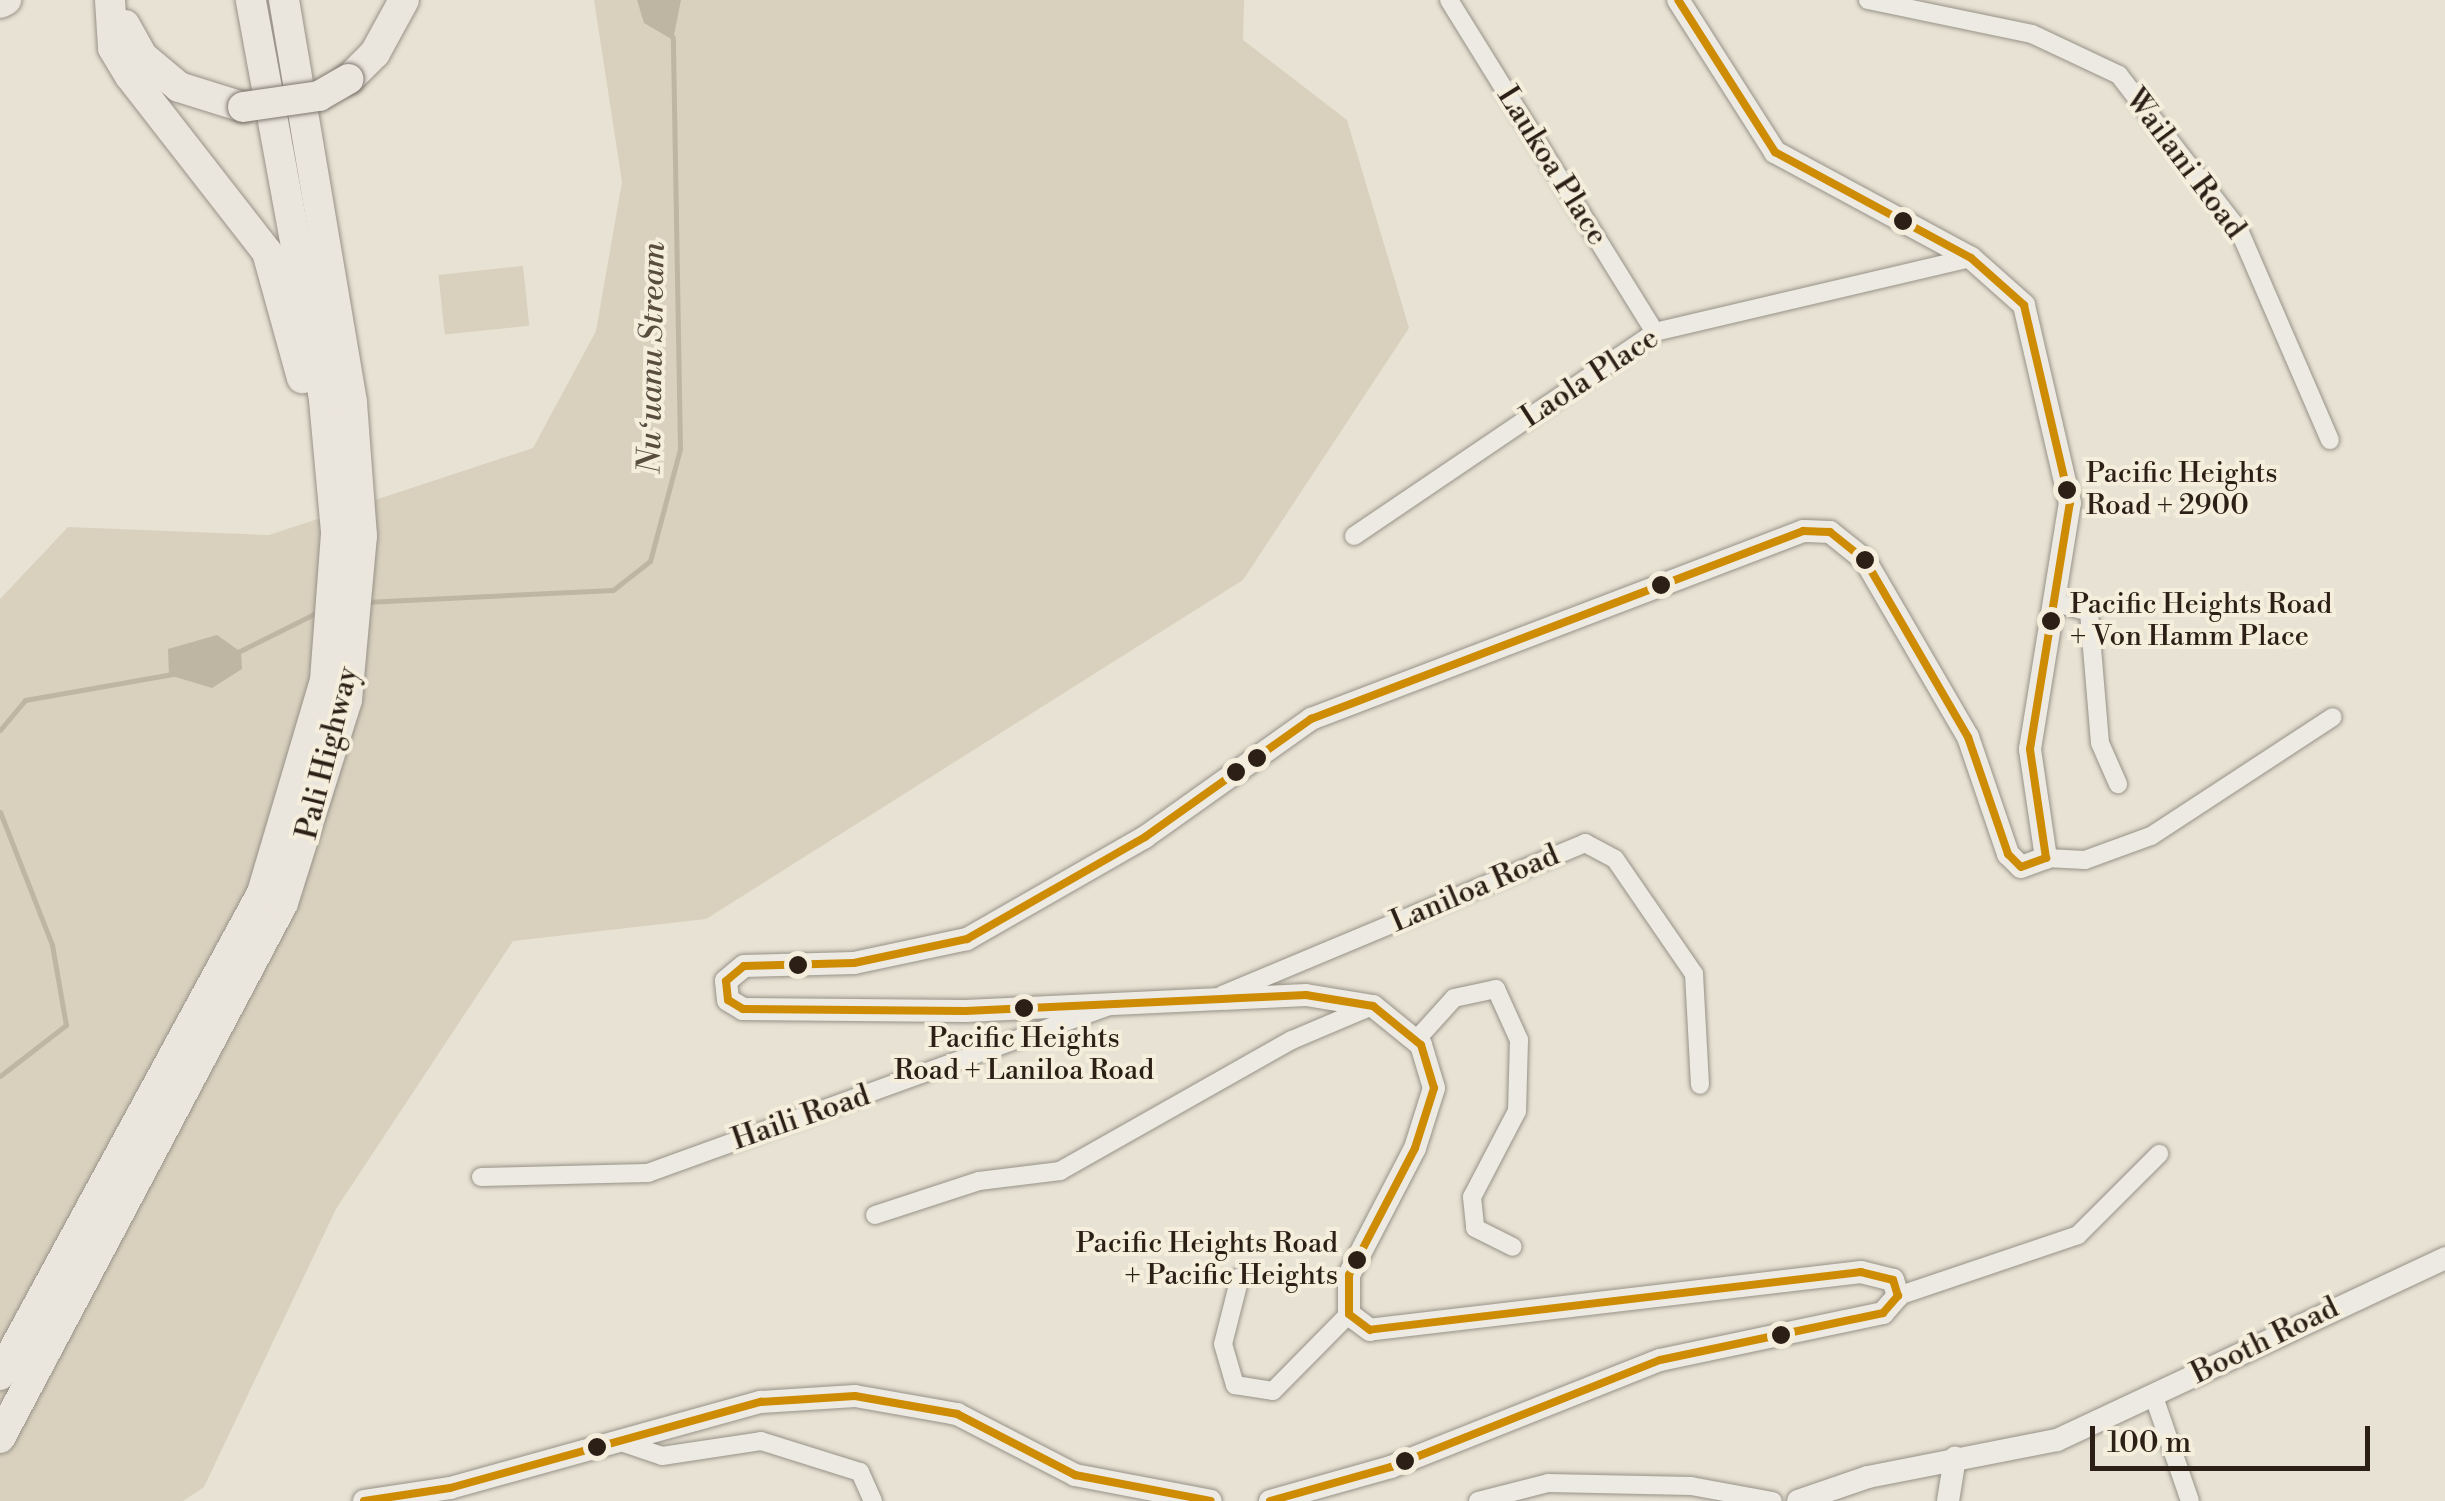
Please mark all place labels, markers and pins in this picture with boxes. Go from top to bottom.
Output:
unlabelled marker [1893,211,1913,231]
place label: Pacific Heights Road + 2900 [2086,457,2277,523]
marker: Pacific Heights Road + 2900 [2057,480,2077,500]
unlabelled marker [1855,550,1875,570]
unlabelled marker [1651,575,1671,595]
place label: Pacific Heights Road + Von Hamm Place [2070,588,2332,654]
marker: Pacific Heights Road + Von Hamm Place [2041,611,2061,631]
unlabelled marker [1247,748,1267,768]
unlabelled marker [1226,762,1246,782]
unlabelled marker [788,955,808,975]
marker: Pacific Heights Road + Laniloa Road [1014,998,1034,1018]
place label: Pacific Heights Road + Laniloa Road [894,1022,1154,1088]
place label: Pacific Heights Road + Pacific Heights [1076,1227,1338,1293]
marker: Pacific Heights Road + Pacific Heights [1347,1250,1367,1270]
unlabelled marker [1771,1325,1791,1345]
unlabelled marker [587,1437,607,1457]
unlabelled marker [1395,1451,1415,1471]

